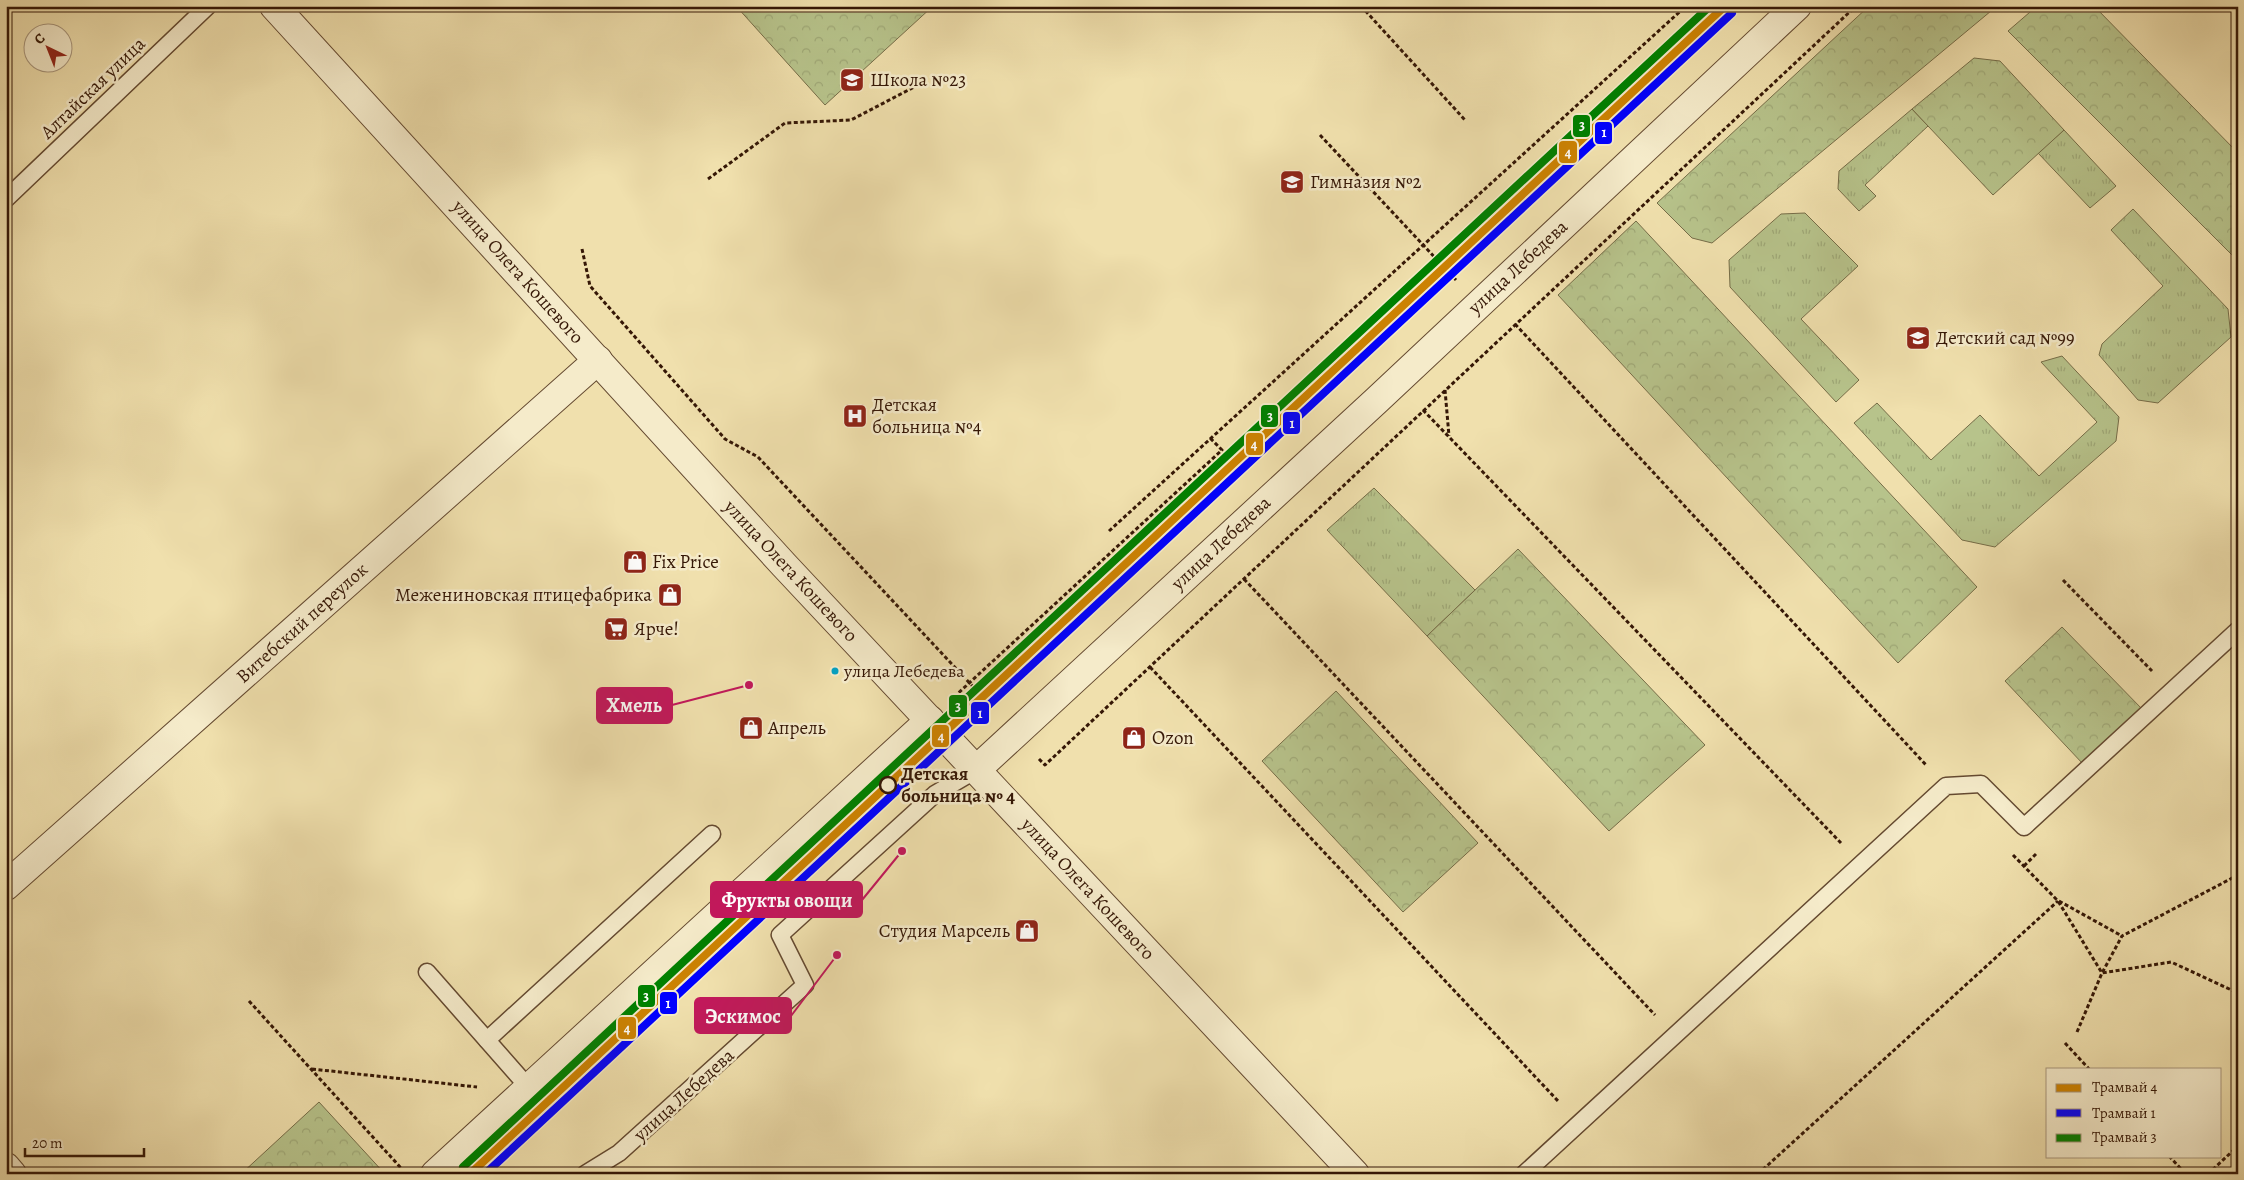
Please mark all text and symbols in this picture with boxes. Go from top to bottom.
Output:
north arrow [22,22,72,72]
text: С [30,29,49,49]
street label: Алтайская улица [34,31,151,146]
school or university icon: Школа №23 [839,67,865,93]
place label: Школа №23 [870,67,966,93]
line badge: 3 [1572,114,1591,138]
text: 3 [1579,116,1585,135]
line badge: 1 [1594,121,1613,145]
text: 1 [1601,123,1607,142]
line badge: 4 [1558,140,1578,164]
text: 4 [1565,143,1572,162]
school or university icon: Гимназия №2 [1279,169,1305,195]
place label: Гимназия №2 [1310,169,1422,195]
street label: улица Олега Кошевого [446,194,590,350]
street label: улица Лебедева [1462,214,1574,321]
school or university icon: Детский сад №99 [1905,325,1931,351]
place label: Детский сад №99 [1936,325,2075,351]
place label: Детская больница №4 [872,392,982,440]
hospital icon: Детская больница №4 [842,403,868,429]
line badge: 3 [1260,404,1279,428]
text: 3 [1267,407,1273,426]
line badge: 1 [1282,411,1301,435]
text: 1 [1289,414,1295,433]
line badge: 4 [1245,432,1264,456]
text: 4 [1251,435,1258,454]
street label: улица Лебедева [1165,490,1277,597]
street label: улица Олега Кошевого [718,494,864,648]
shop icon: Fix Price [622,549,648,575]
place label: Fix Price [652,549,719,575]
street label: Витебский переулок [230,557,374,689]
place label: Межениновская птицефабрика [395,582,652,608]
shop icon: Межениновская птицефабрика [657,582,683,608]
supermarket icon: Ярче! [603,616,629,642]
place label: Ярче! [634,616,679,642]
place label: улица Лебедева [843,659,965,683]
marker: улица Лебедева [830,666,840,676]
callout: Хмель [597,688,672,723]
text: Хмель [606,692,662,719]
line badge: 3 [948,694,968,718]
text: 3 [955,697,961,716]
line badge: 1 [970,701,990,725]
text: 1 [977,704,983,723]
shop icon: Апрель [738,715,764,741]
place label: Апрель [767,715,826,741]
line badge: 4 [931,724,950,748]
shop icon: Ozon [1121,725,1147,751]
place label: Ozon [1152,725,1194,751]
text: 4 [938,727,945,746]
place label: Детская больница № 4 [901,761,1015,809]
marker: Детская больница № 4 [879,776,897,794]
street label: улица Олега Кошевого [1015,812,1161,966]
callout: Фрукты овощи [711,882,862,917]
text: Фрукты овощи [721,887,853,914]
place label: Студия Марсель [879,918,1010,944]
shop icon: Студия Марсель [1014,918,1040,944]
line badge: 3 [637,984,656,1008]
text: 3 [643,987,649,1006]
line badge: 1 [659,991,678,1015]
text: 1 [665,994,671,1013]
callout: Эскимос [695,998,791,1033]
text: Эскимос [705,1003,781,1030]
line badge: 4 [617,1016,637,1040]
text: 4 [624,1019,631,1038]
street label: улица Лебедева [627,1043,740,1148]
legend [2046,1068,2222,1158]
text: Трамвай 4 [2092,1077,2157,1097]
text: Трамвай 1 [2092,1103,2156,1123]
scale bar [25,1125,144,1157]
text: Трамвай 3 [2092,1127,2157,1147]
text: 20 m [32,1133,63,1153]

